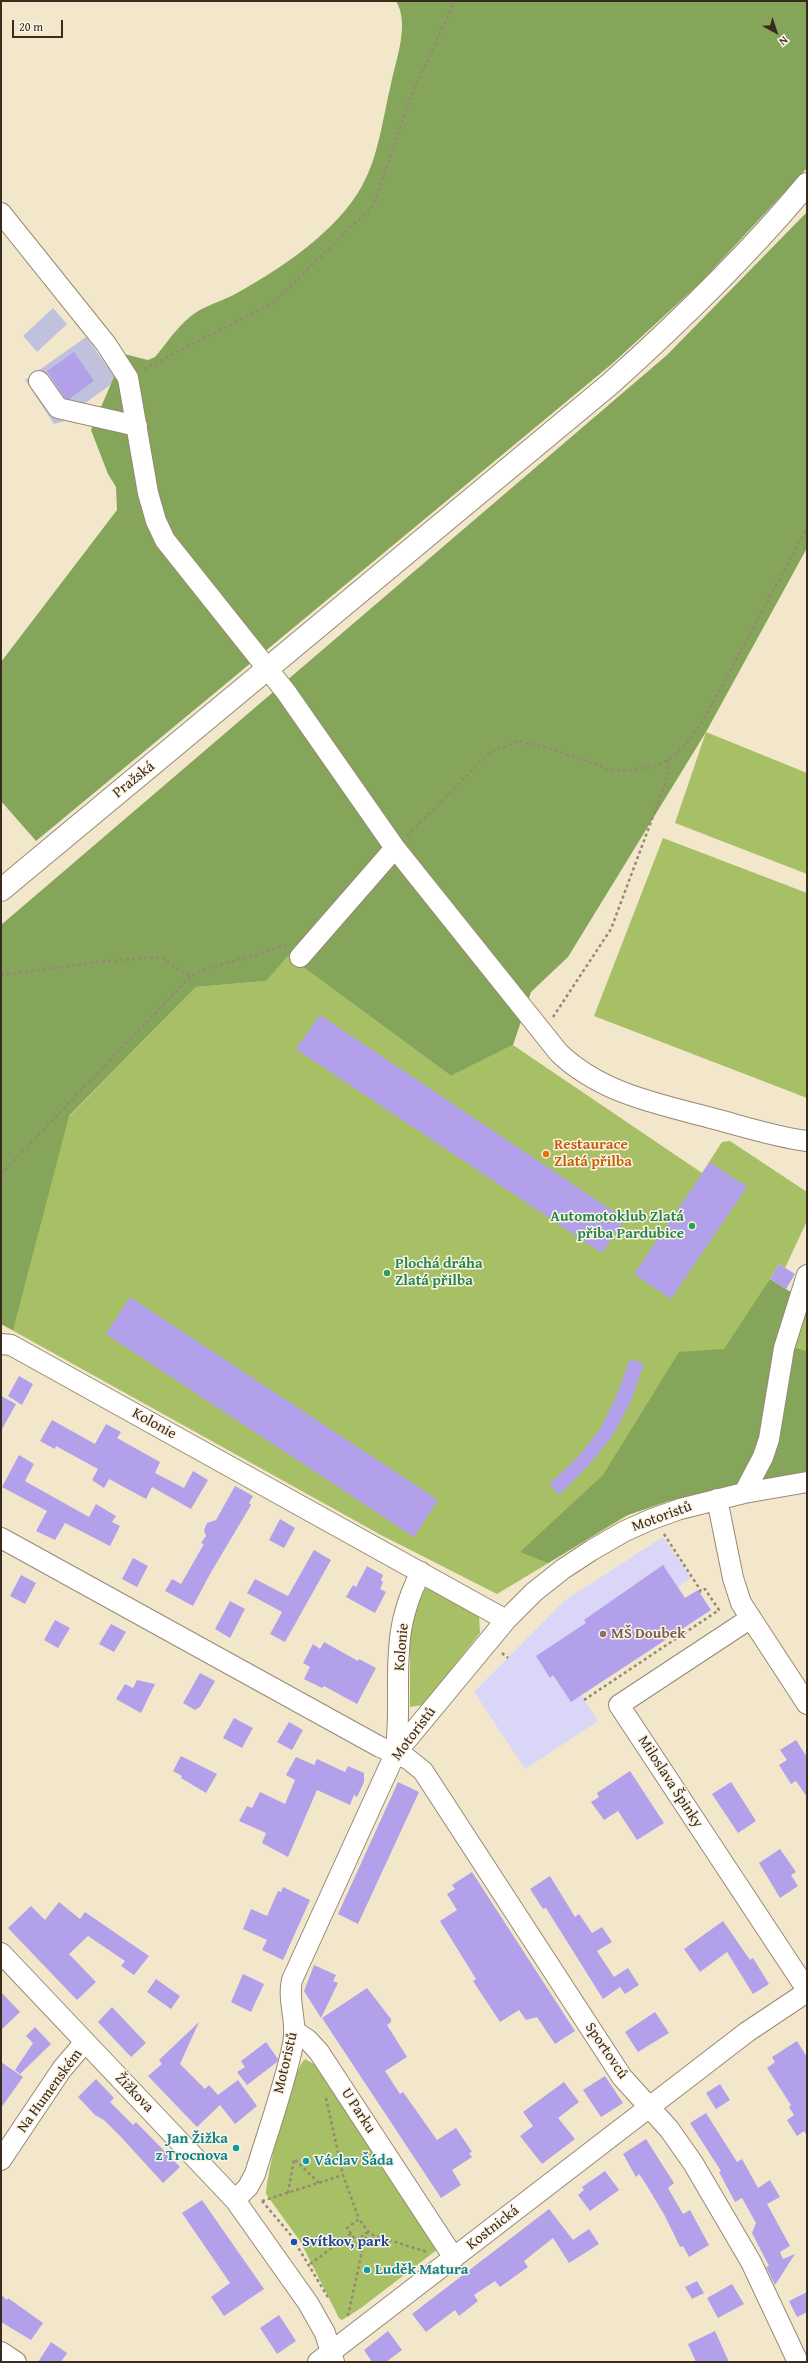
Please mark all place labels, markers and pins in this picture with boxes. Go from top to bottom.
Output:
place label: Restaurace Zlatá přilba [554,1136,632,1171]
marker: Restaurace Zlatá přilba [541,1149,551,1159]
place label: Automotoklub Zlatá přiba Pardubice [550,1208,684,1243]
marker: Automotoklub Zlatá přiba Pardubice [687,1221,697,1231]
place label: Plochá dráha Zlatá přilba [395,1255,483,1290]
marker: Plochá dráha Zlatá přilba [382,1268,392,1278]
place label: MŠ Doubek [611,1625,686,1643]
marker: MŠ Doubek [598,1629,608,1639]
place label: Jan Žižka z Trocnova [156,2130,228,2165]
marker: Jan Žižka z Trocnova [231,2143,241,2153]
place label: Václav Šáda [314,2152,393,2170]
marker: Václav Šáda [301,2156,311,2166]
place label: Svítkov, park [302,2233,389,2251]
marker: Svítkov, park [289,2237,299,2247]
place label: Luděk Matura [375,2261,469,2279]
marker: Luděk Matura [362,2265,372,2275]

